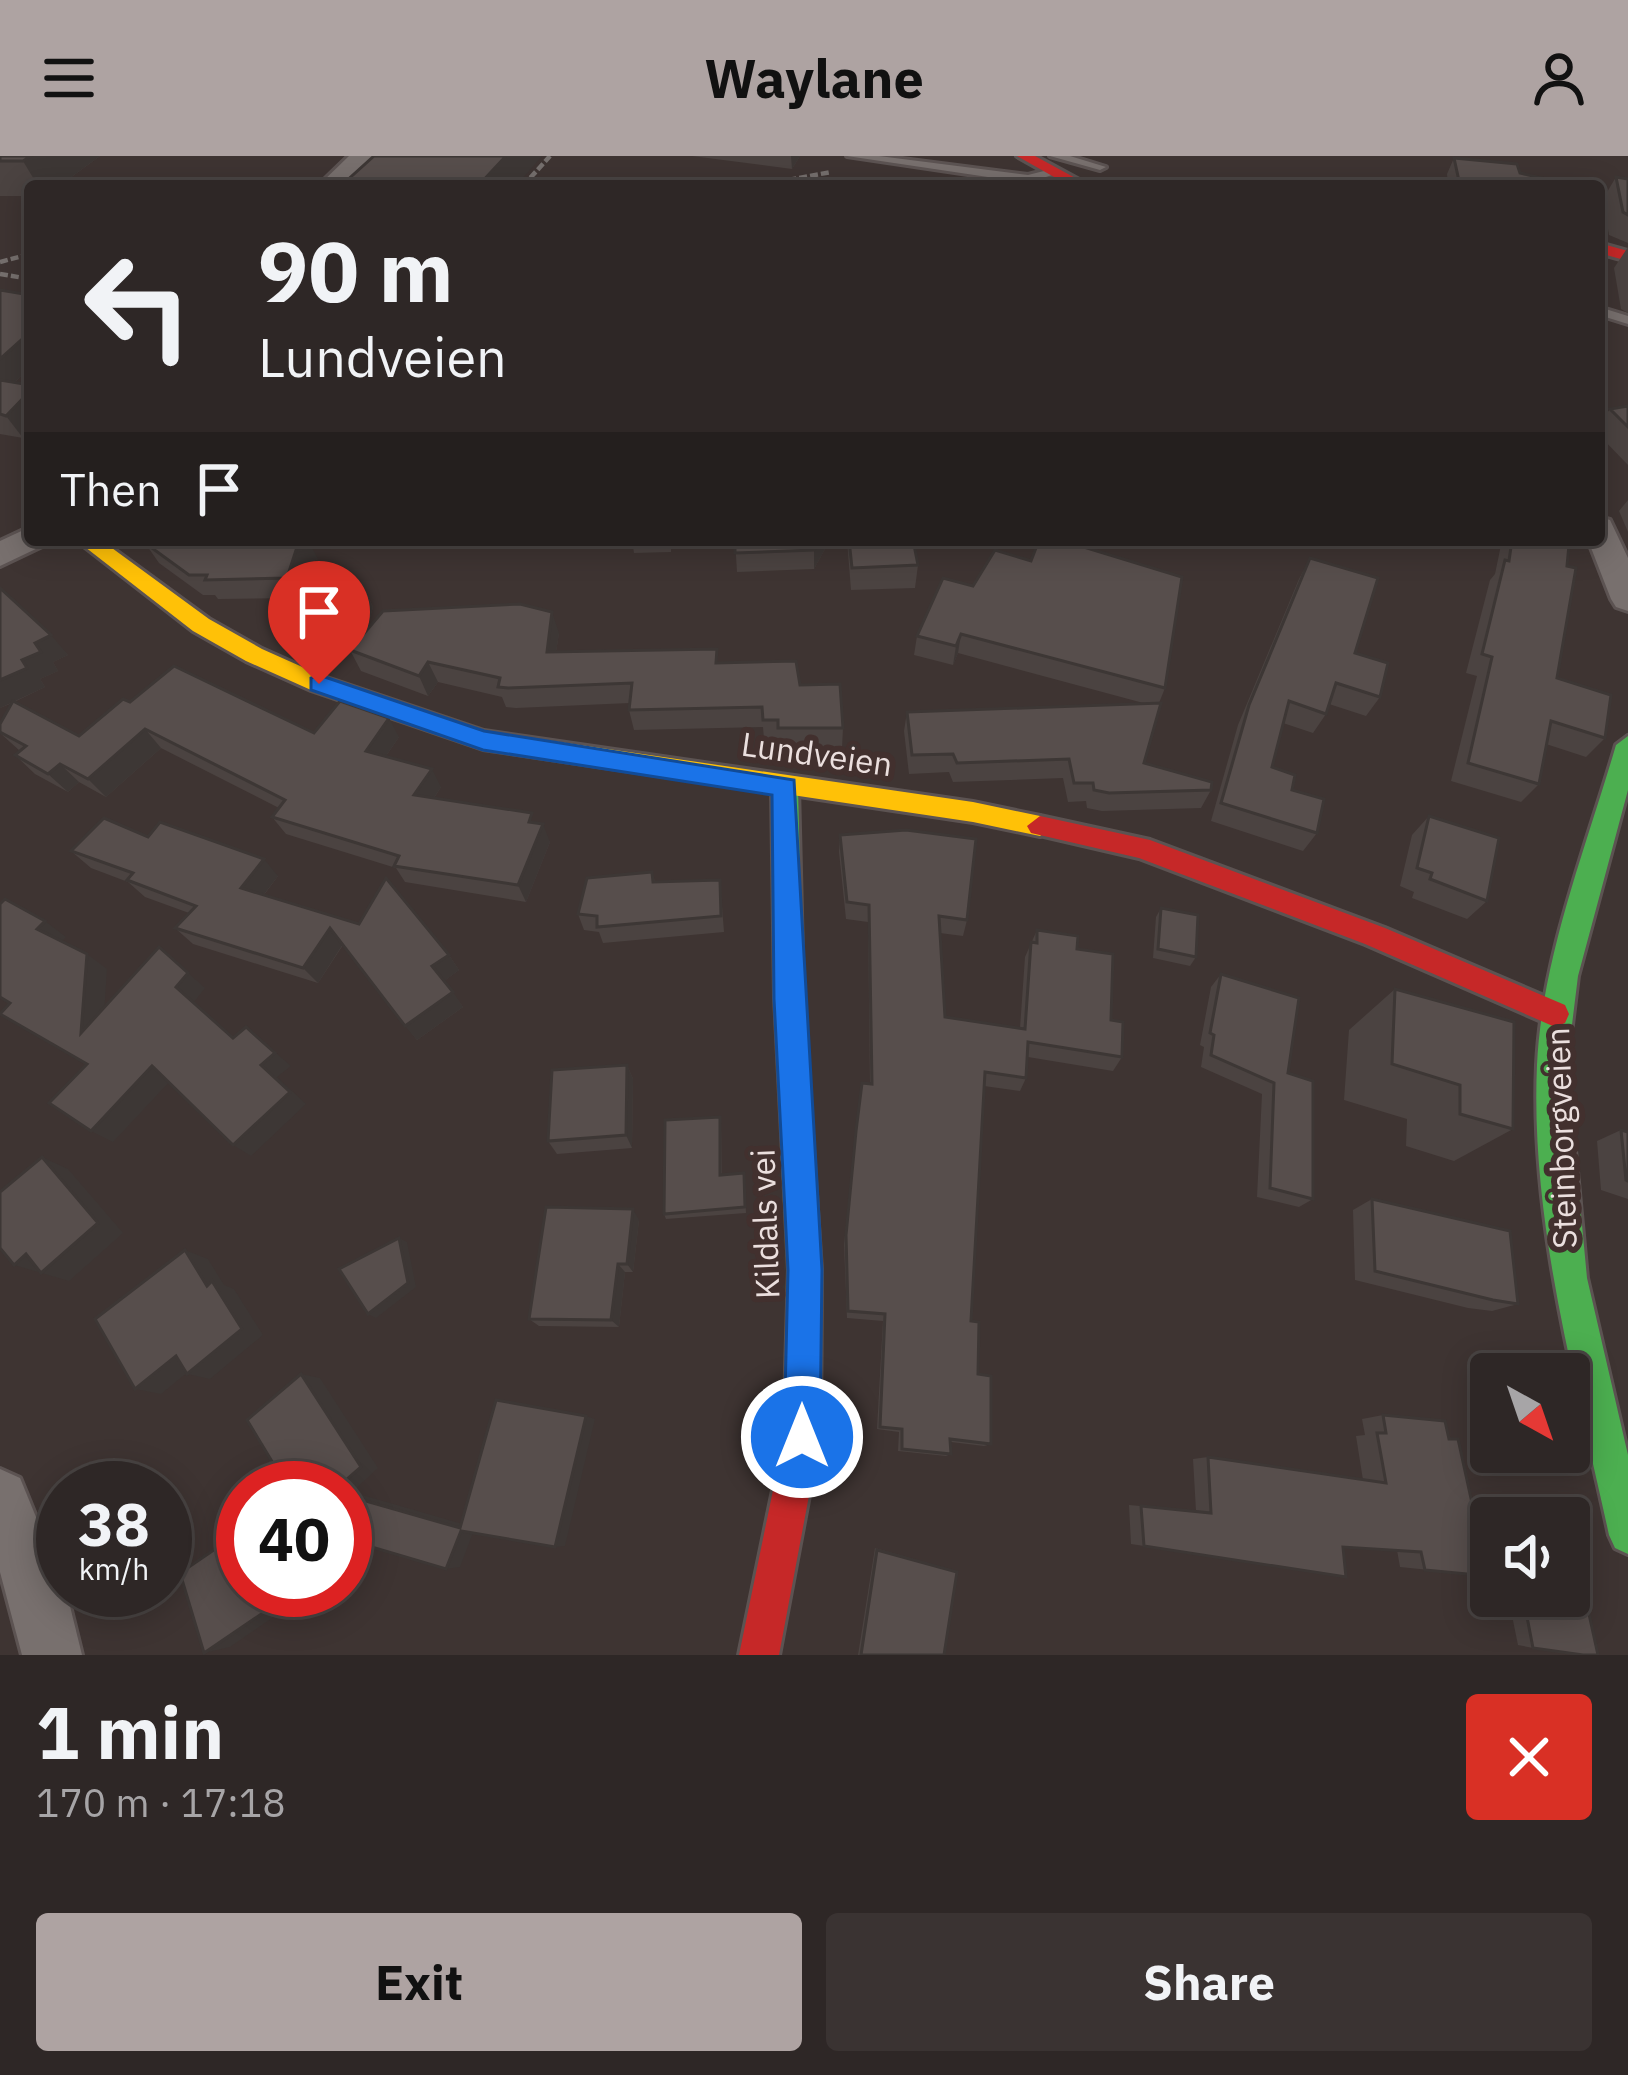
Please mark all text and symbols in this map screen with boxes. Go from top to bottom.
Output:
text: Waylane [704,43,924,113]
icon: menu [36,45,102,111]
icon: person [1526,45,1592,111]
text: 90 m [258,216,454,325]
icon: left [60,228,216,384]
text: Lundveien [258,322,507,392]
icon: arrive [186,456,252,522]
text: Then [60,460,162,518]
pin [268,561,370,684]
icon: arrive [286,579,352,645]
street label: Lundveien [739,722,895,785]
street label: Steinborgveien [1535,1027,1586,1249]
street label: Kildals vei [740,1148,789,1300]
north arrow [1470,1353,1590,1473]
map controls [1470,1353,1590,1617]
position arrow [739,1374,865,1500]
speed limit sign: 40 [216,1461,372,1617]
text: 38 [78,1484,150,1563]
button: sound [1470,1497,1590,1617]
text: km/h [79,1549,149,1588]
text: 1 min [36,1685,224,1779]
button: close [1466,1694,1592,1820]
text: 170 m · 17:18 [36,1777,286,1828]
button: Exit [36,1913,802,2051]
button: Share [826,1913,1592,2051]

